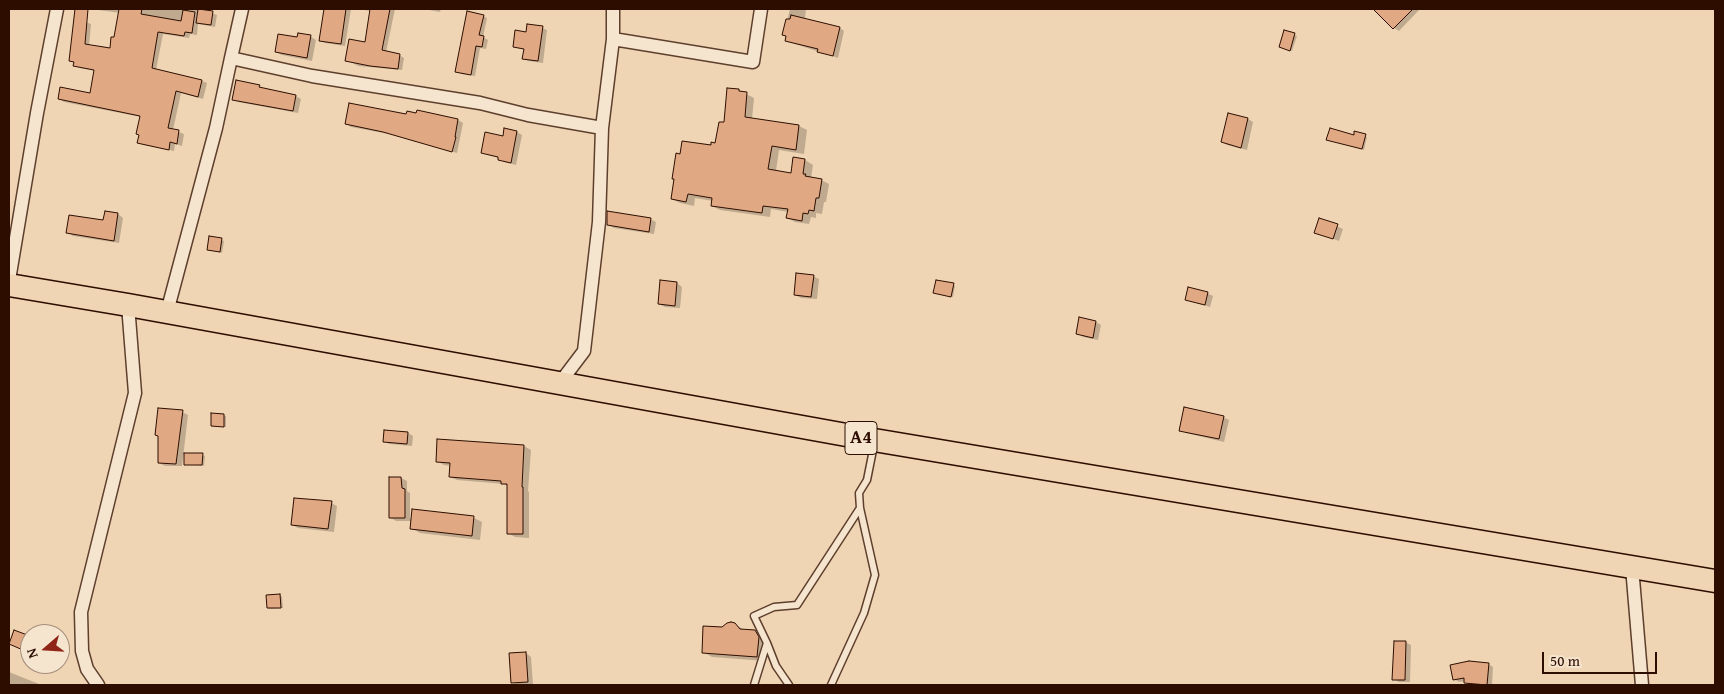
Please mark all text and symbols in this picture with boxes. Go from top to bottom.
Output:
road number: A4 [845,422,877,454]
north arrow [20,624,70,674]
scale bar [1544,642,1659,674]
text: N [21,646,43,661]
text: 50 m [1550,650,1580,671]

